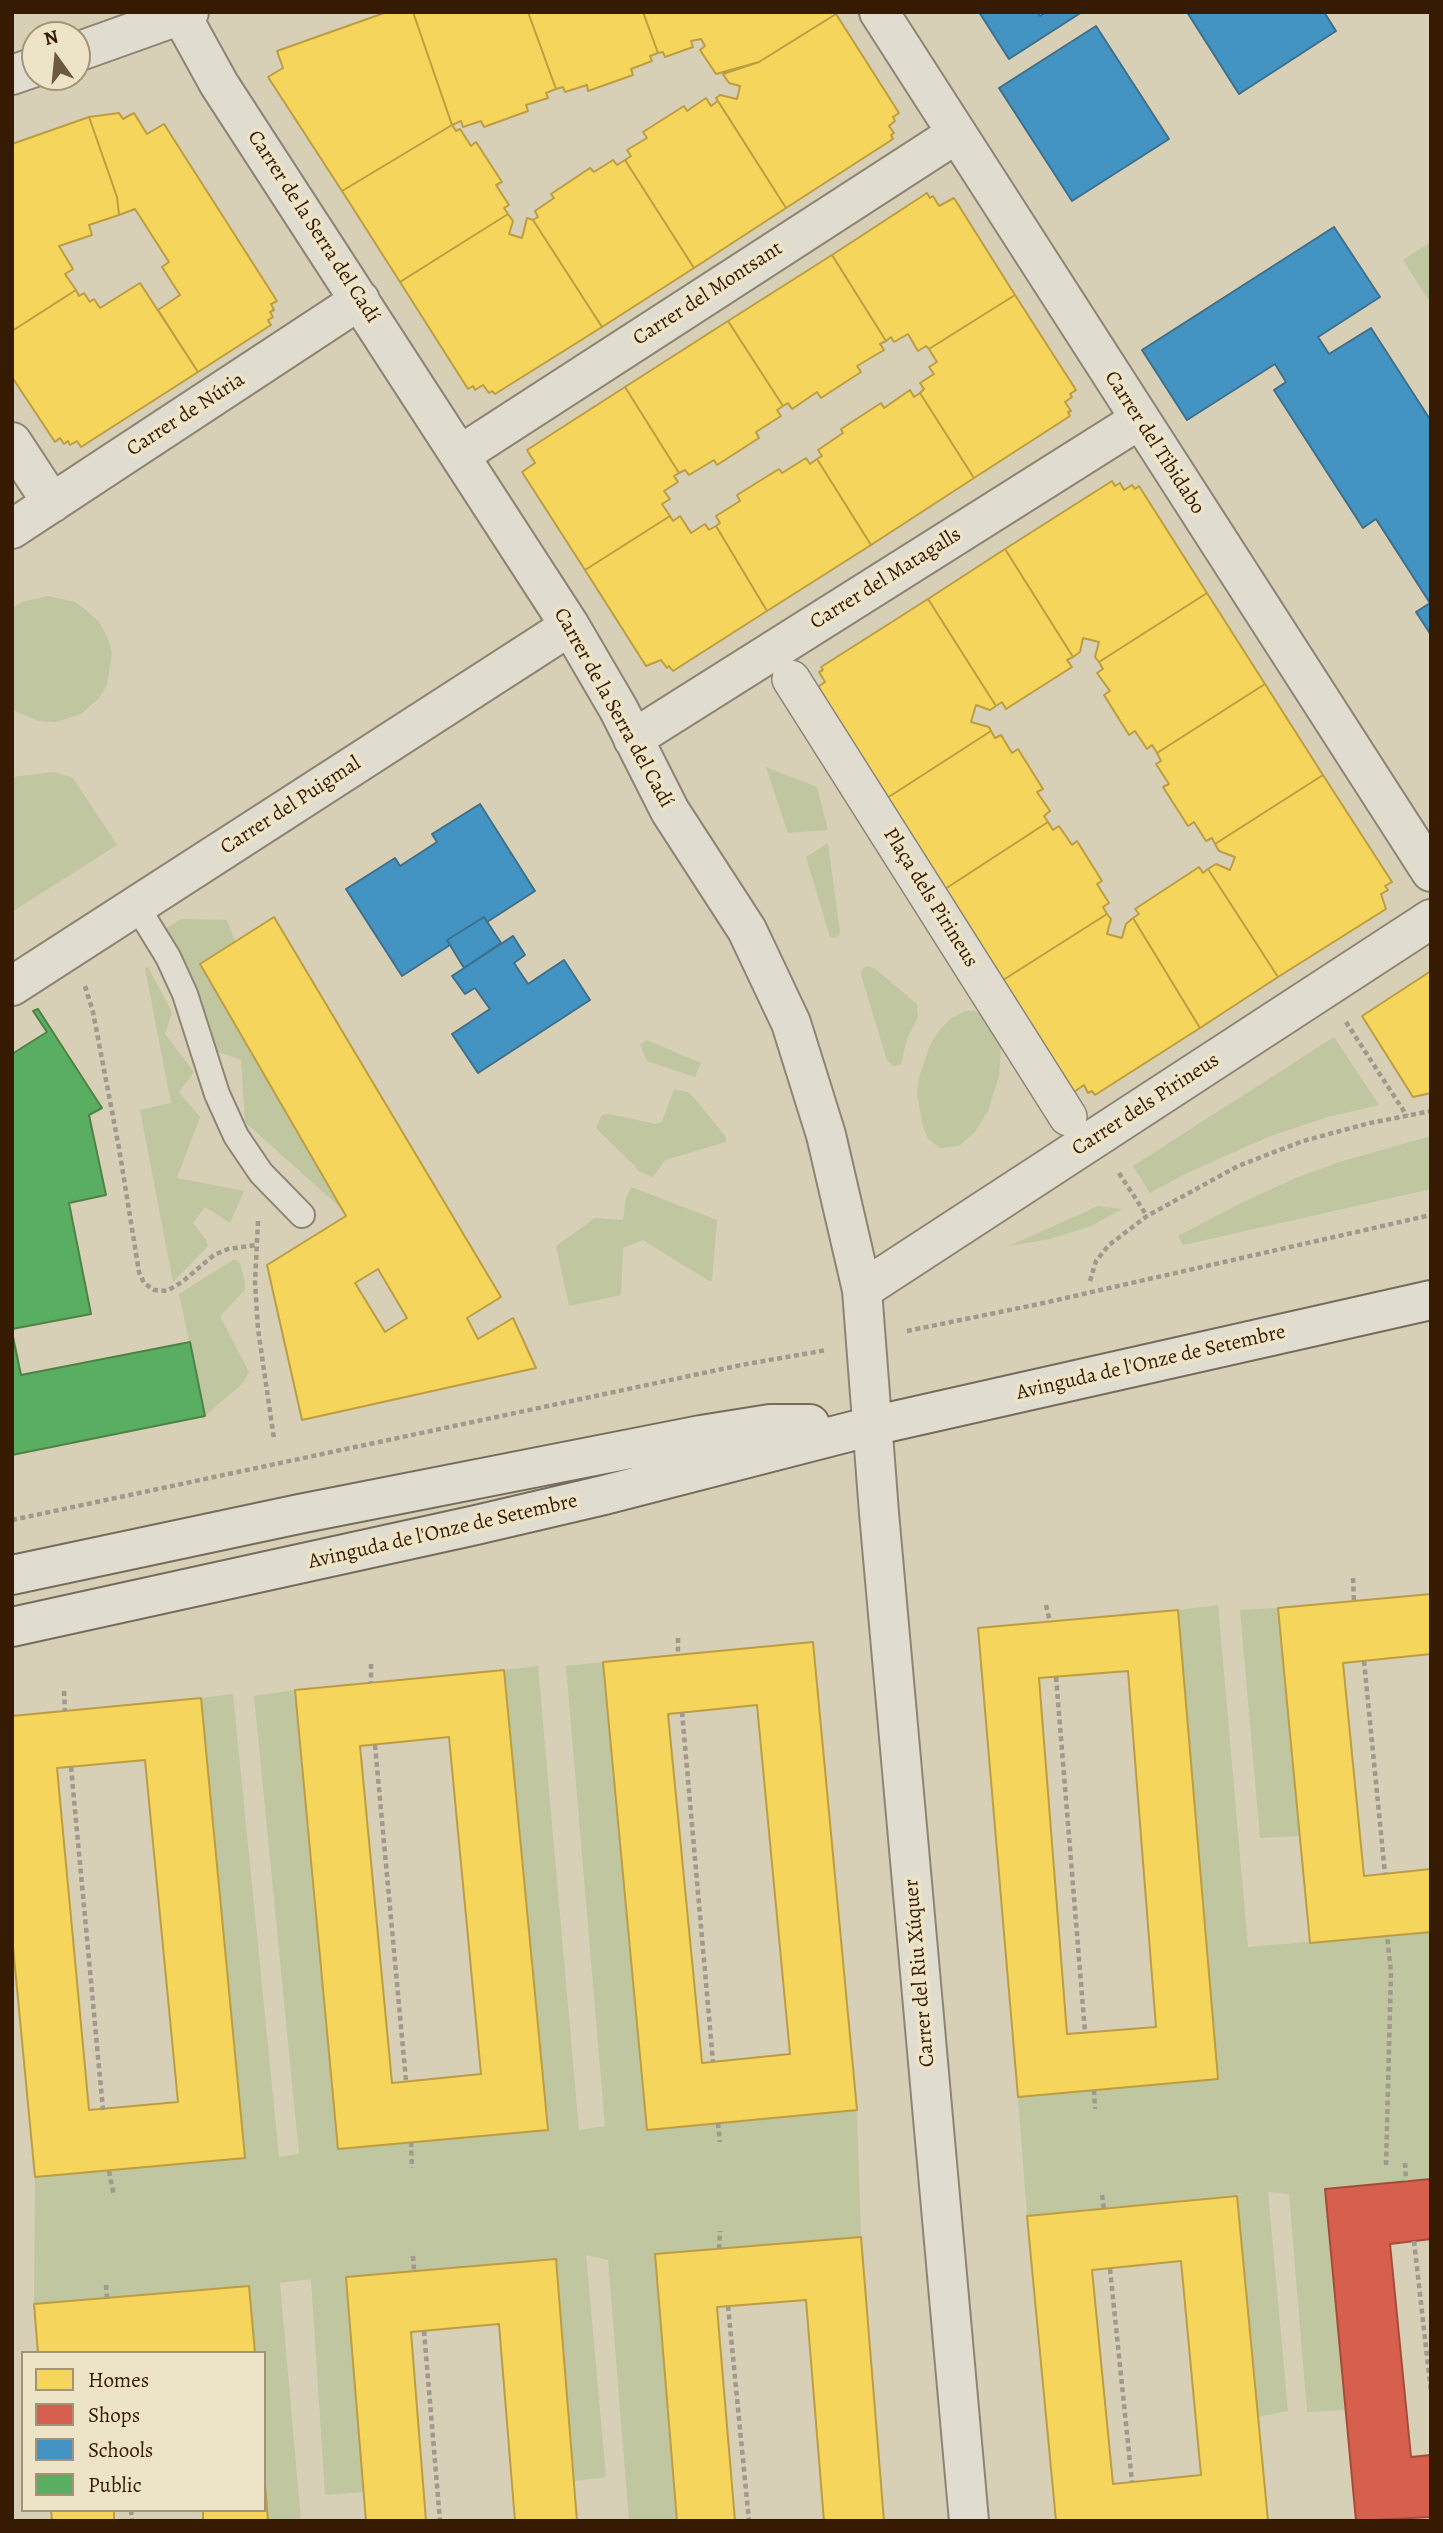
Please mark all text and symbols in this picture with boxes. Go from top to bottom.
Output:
north arrow [21,21,91,91]
text: N [41,23,61,52]
street label: Carrer de la Serra del Cadí [241,126,385,328]
street label: Carrer del Montsant [628,236,788,352]
street label: Carrer del Tibidabo [1098,367,1210,519]
street label: Carrer de Núria [122,368,250,462]
street label: Carrer del Matagalls [806,522,966,636]
street label: Carrer de la Serra del Cadí [548,604,678,812]
street label: Carrer del Puigmal [216,751,366,861]
street label: Plaça dels Pirineus [877,824,983,972]
street label: Carrer dels Pirineus [1068,1048,1224,1162]
street label: Avinguda de l'Onze de Setembre [1014,1320,1288,1406]
street label: Avinguda de l'Onze de Setembre [306,1489,580,1575]
street label: Carrer del Riu Xúquer [899,1878,941,2068]
legend [21,2351,266,2512]
text: Homes [88,2366,149,2394]
text: Shops [88,2401,140,2429]
text: Schools [88,2436,153,2464]
text: Public [88,2471,142,2499]

